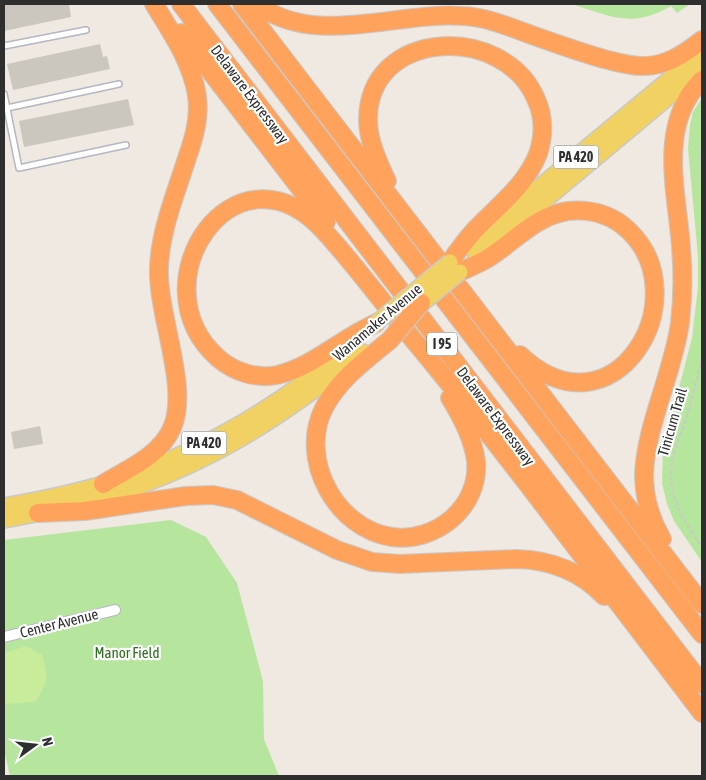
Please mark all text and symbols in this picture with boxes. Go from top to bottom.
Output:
street label: Delaware Expressway [208,42,292,146]
road number: PA 420 [554,146,598,168]
street label: Wanamaker Avenue [329,280,425,364]
road number: I 95 [427,332,457,356]
street label: Delaware Expressway [454,364,538,468]
street label: Tinicum Trail [654,386,690,458]
road number: PA 420 [182,432,226,454]
street label: Center Avenue [18,605,100,641]
park label: Manor Field [94,644,160,661]
north arrow [10,720,60,770]
text: N [39,736,56,748]

